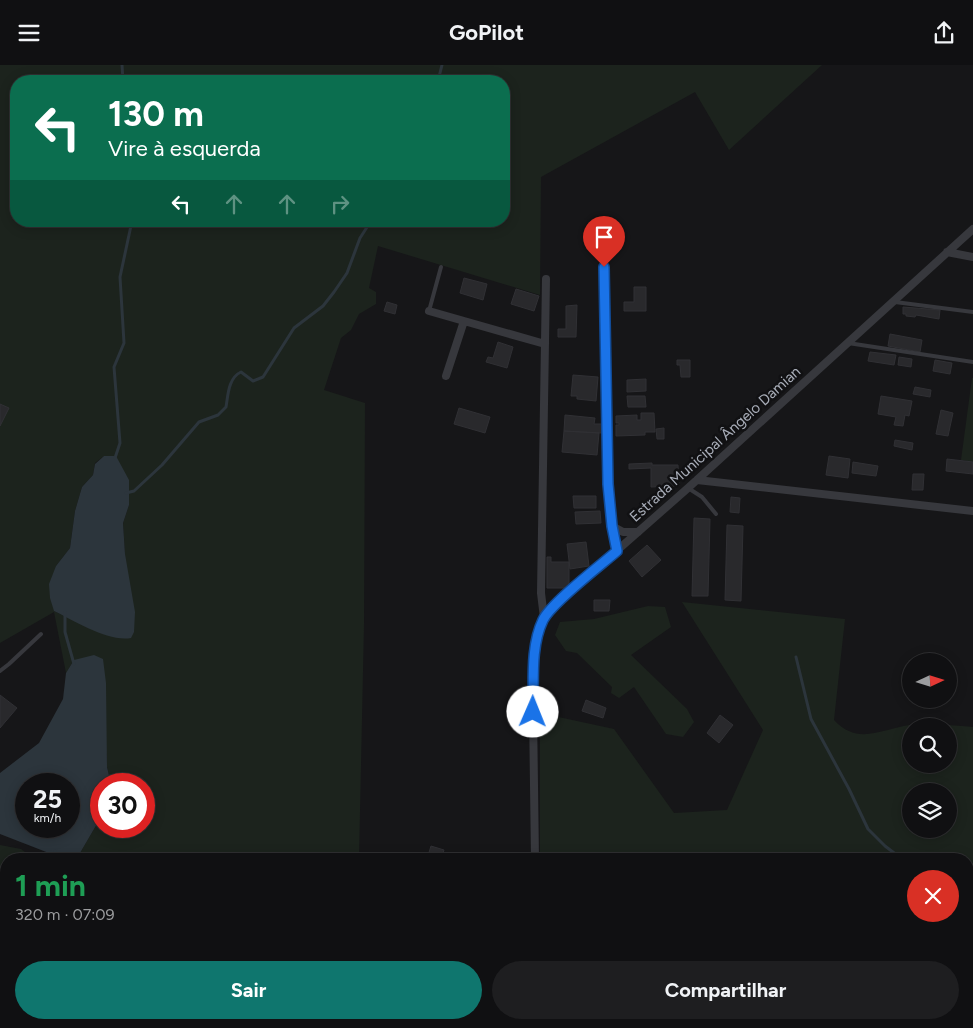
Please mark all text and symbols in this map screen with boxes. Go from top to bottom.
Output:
icon: menu [15,19,43,47]
text: GoPilot [449,19,524,46]
icon: share [930,19,958,47]
text: 130 m [108,93,204,135]
icon: left [25,95,90,160]
text: Vire à esquerda [108,135,261,162]
icon: left [167,190,195,218]
icon: ahead [220,190,248,218]
icon: ahead [273,190,301,218]
icon: right [326,190,354,218]
pin [583,216,625,267]
icon: arrive [590,223,618,251]
street label: Estrada Municipal Ângelo Damian [626,362,804,526]
north arrow [902,653,958,707]
map controls [902,653,957,838]
position arrow [506,685,558,737]
button: search [902,718,957,773]
speed limit sign: 30 [90,773,155,838]
button: layers [902,783,957,838]
text: 25 [33,784,62,814]
text: km/h [34,811,61,825]
text: 1 min [15,867,86,904]
button: close [907,870,959,922]
text: 320 m · 07:09 [15,905,115,924]
button: Sair [15,961,482,1019]
button: Compartilhar [492,961,959,1019]

